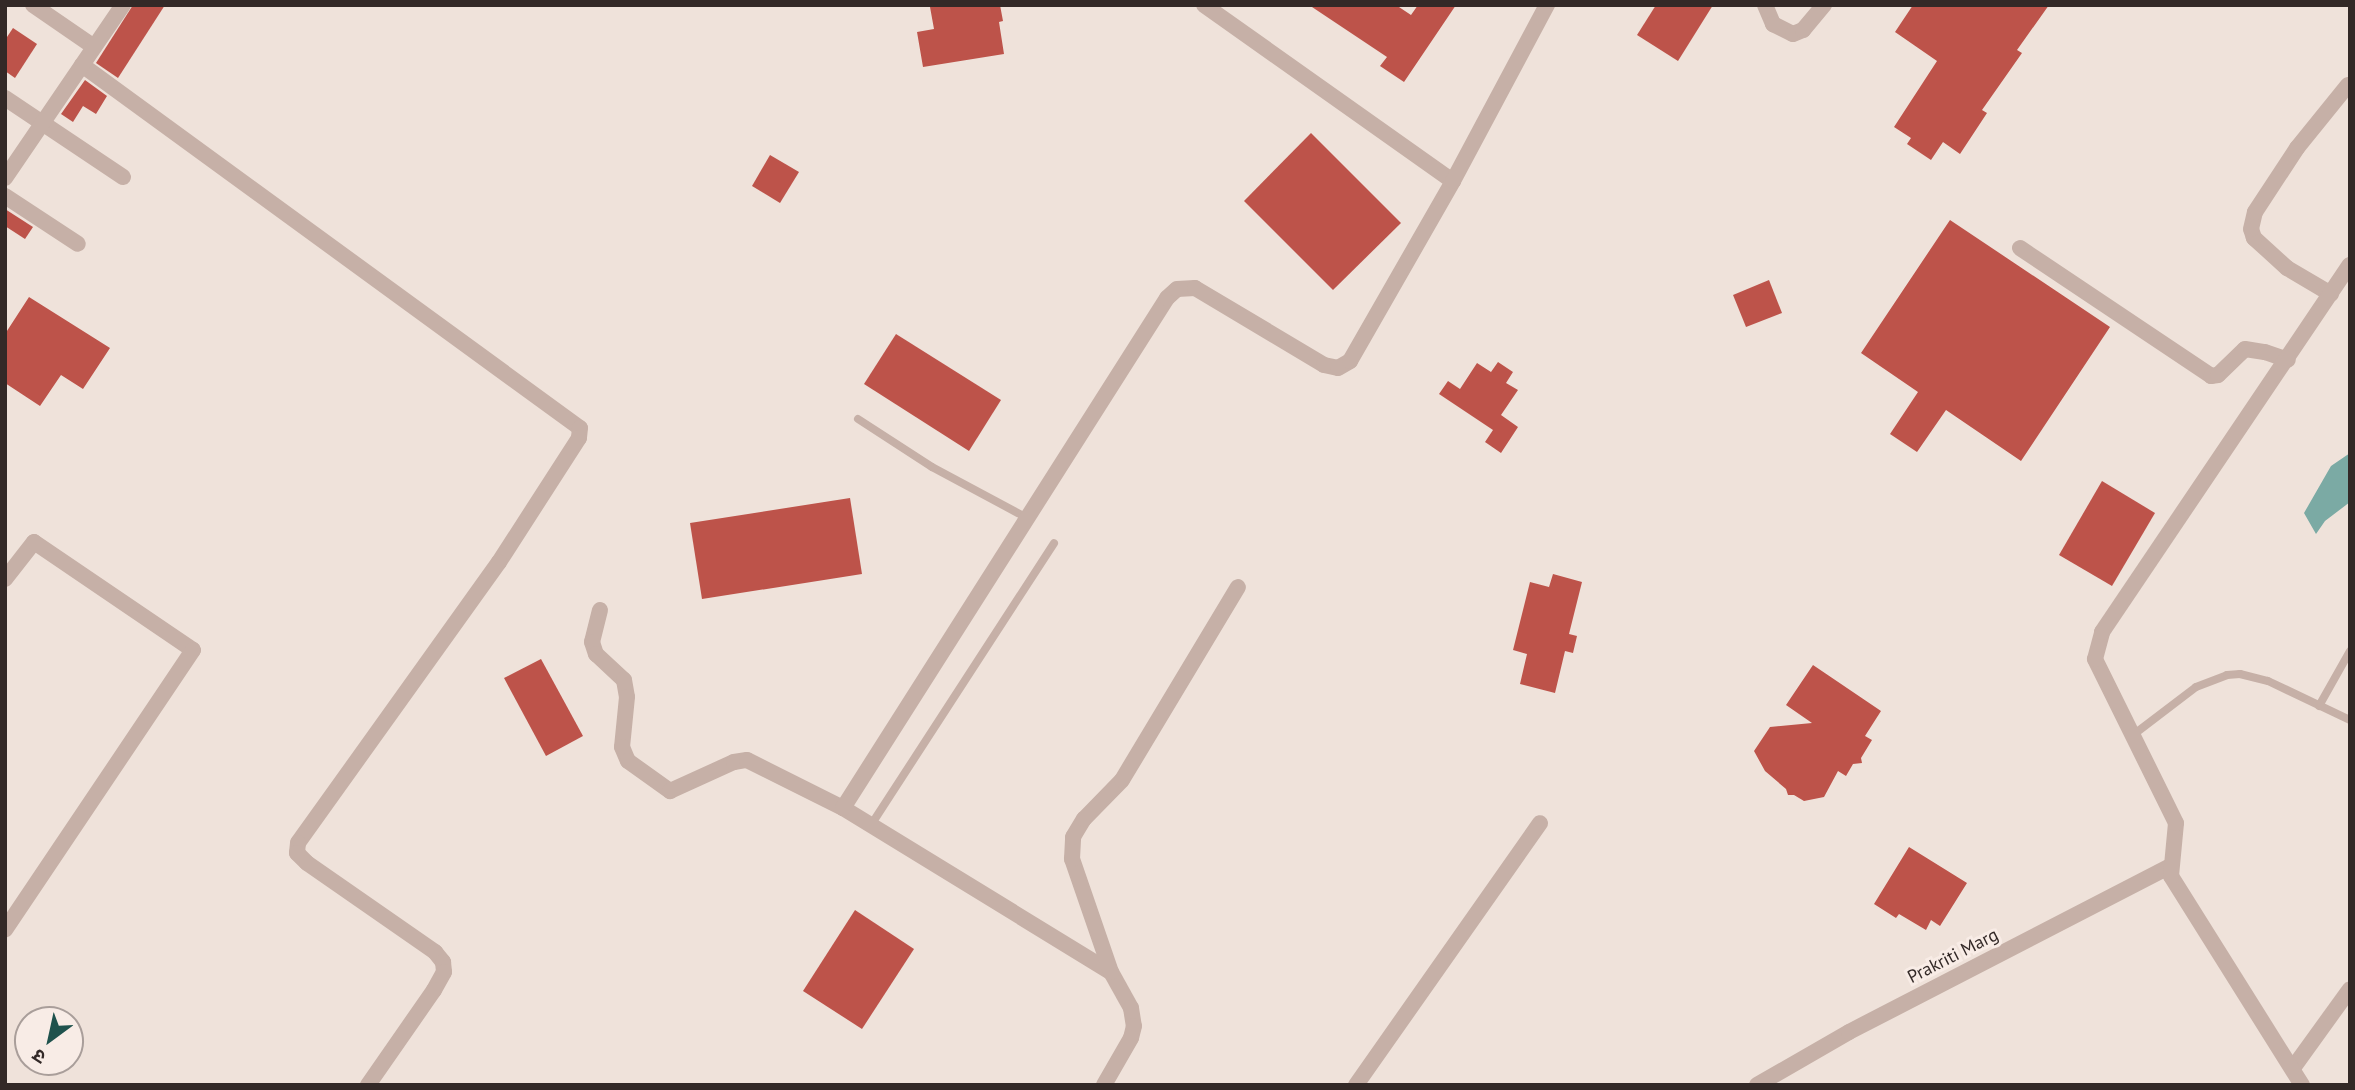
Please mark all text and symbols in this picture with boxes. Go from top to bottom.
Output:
street label: Prakriti Marg [1904,924,2002,988]
north arrow [14,1006,84,1076]
text: उ [27,1044,50,1070]

